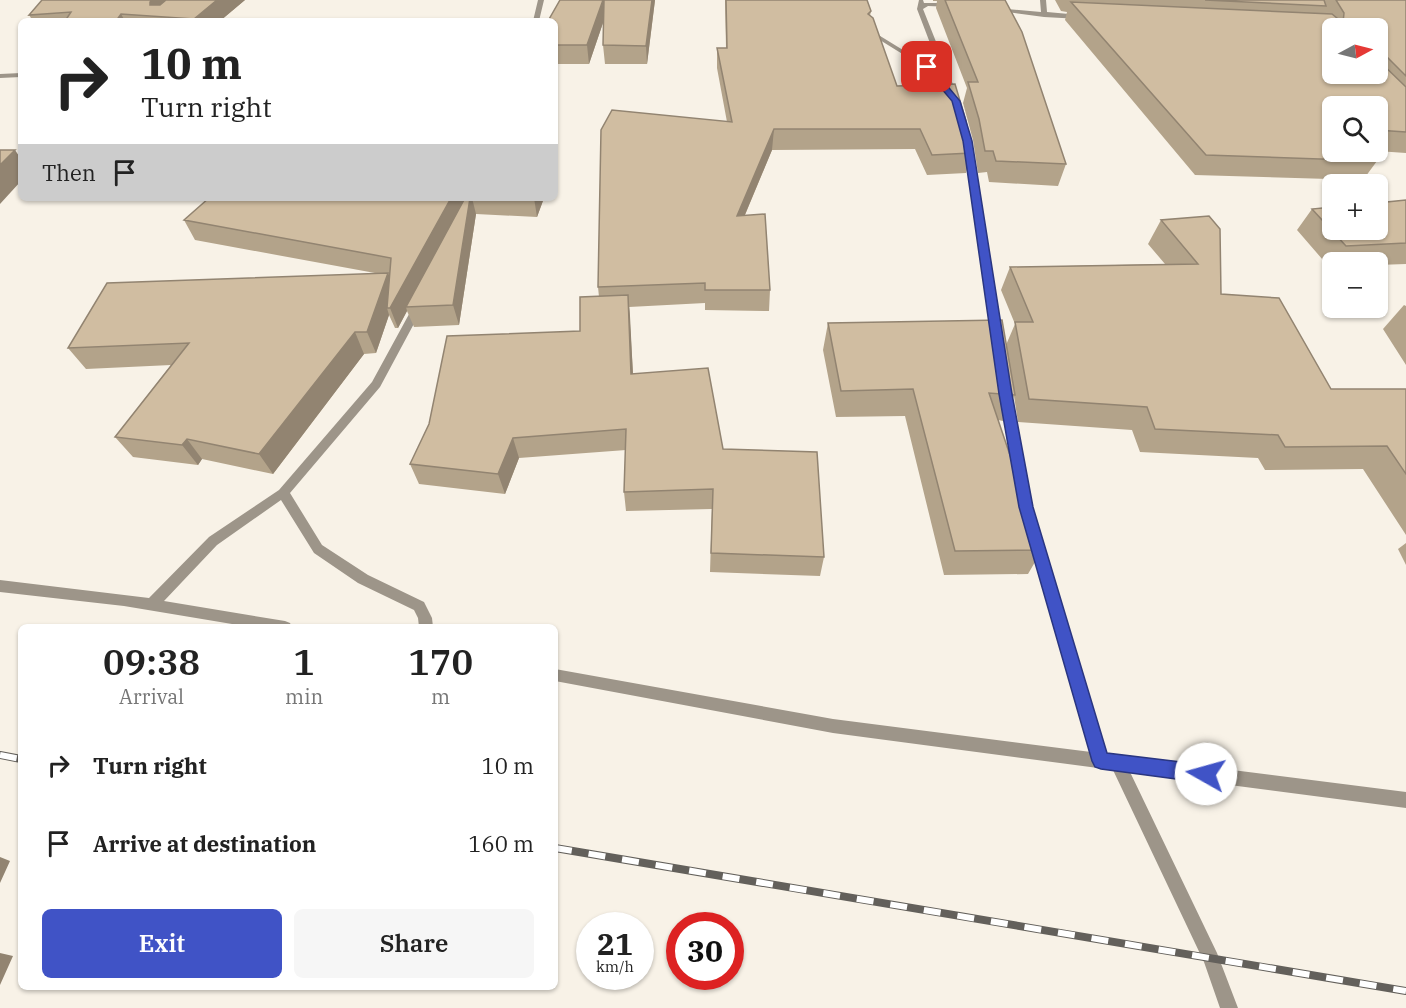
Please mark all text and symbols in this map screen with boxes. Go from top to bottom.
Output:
north arrow [1322,18,1388,84]
map controls [1322,18,1388,318]
text: 10 m [141,36,242,91]
pin [901,41,952,92]
icon: right [42,42,120,120]
icon: arrive [910,50,943,83]
text: Turn right [141,89,272,124]
button: search [1322,96,1388,162]
icon: arrive [108,156,141,189]
text: Then [42,158,96,187]
button: + [1322,174,1388,240]
button: − [1322,252,1388,318]
text: 09:38 [103,638,200,685]
text: 1 [293,638,315,685]
text: 170 [408,638,473,685]
text: Arrival [119,683,184,710]
text: min [285,683,323,710]
text: m [431,683,450,710]
position arrow [1174,742,1238,806]
icon: right [42,749,75,782]
text: Turn right [93,751,207,780]
text: 10 m [482,751,534,780]
icon: arrive [42,827,75,860]
text: Arrive at destination [93,829,316,858]
text: 160 m [468,829,534,858]
button: Exit [42,909,282,978]
button: Share [294,909,534,978]
speed limit sign: 30 [666,912,744,990]
text: 21 [597,924,633,963]
text: km/h [596,957,634,976]

